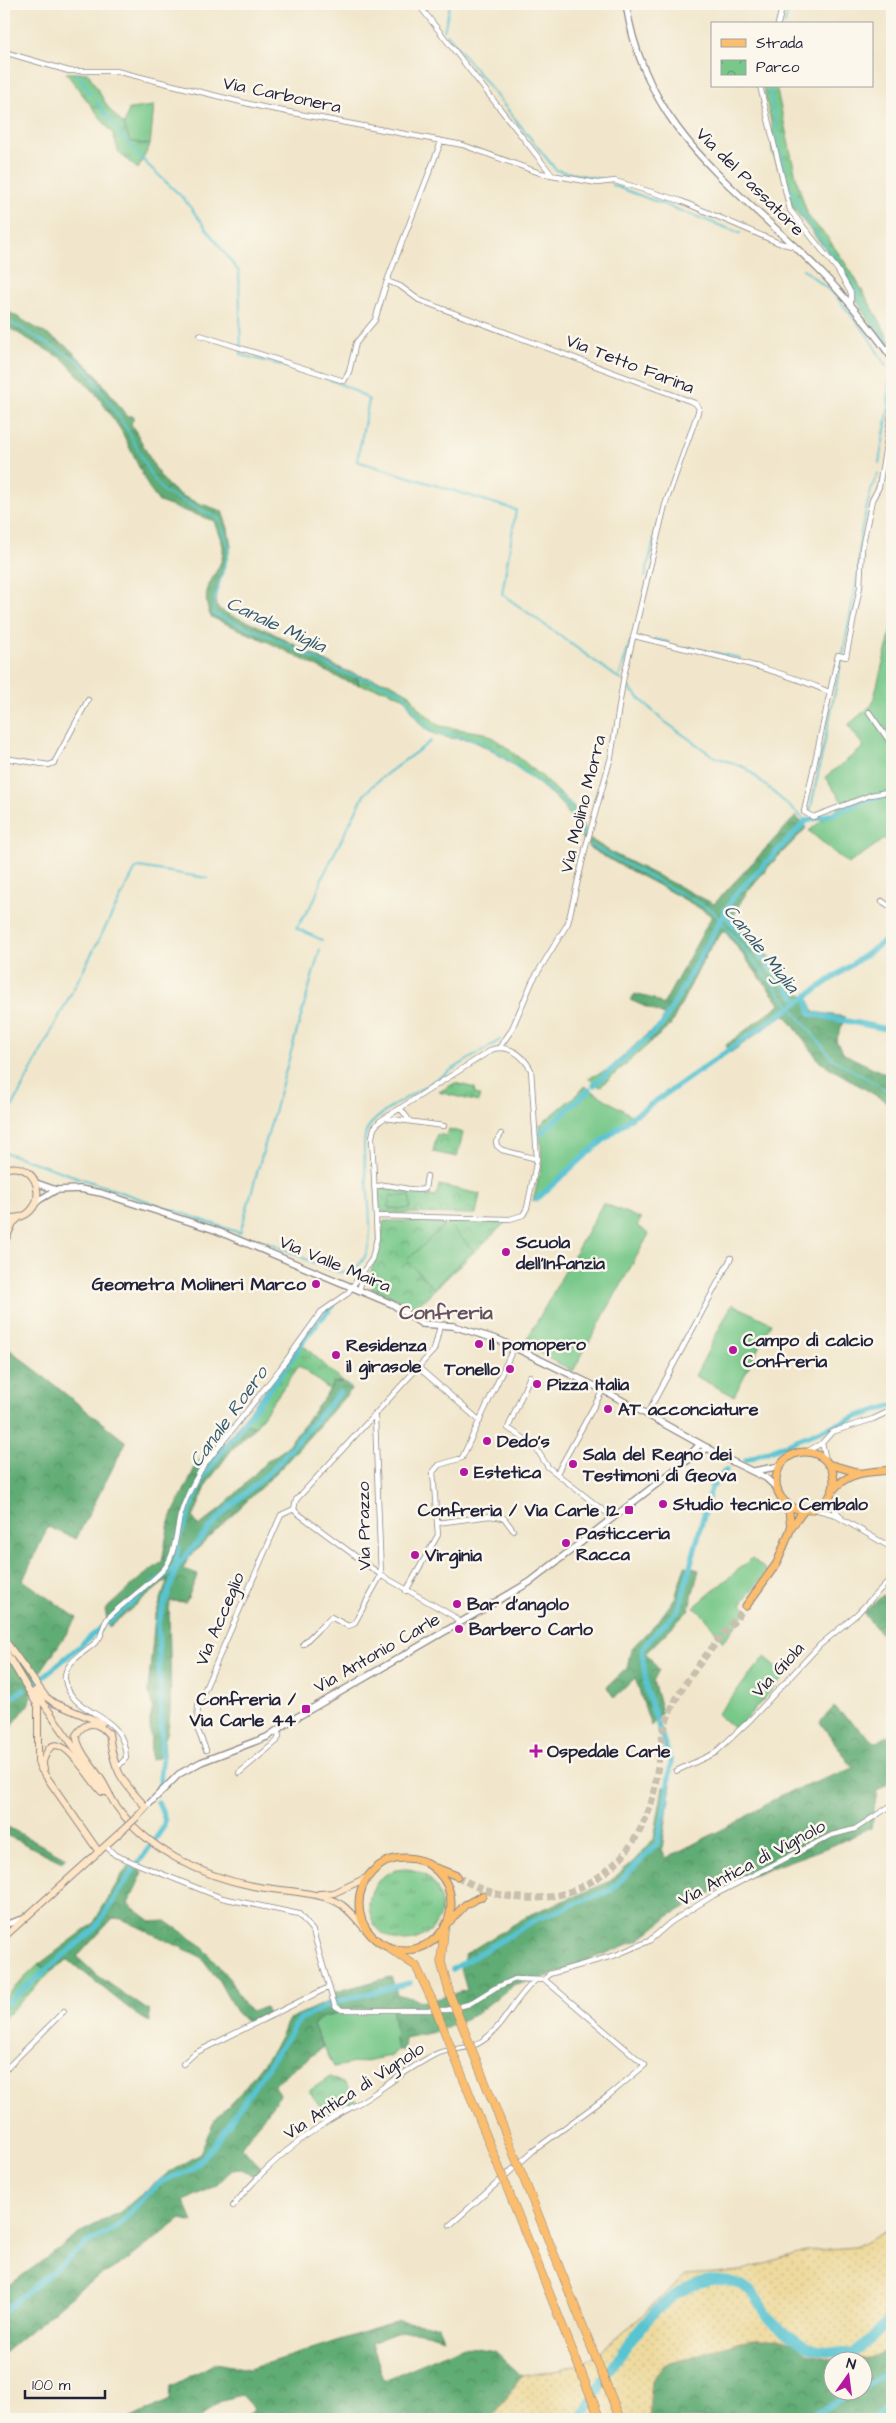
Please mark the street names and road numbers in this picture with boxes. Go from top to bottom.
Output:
street label: Via Carbonera [221,70,343,120]
street label: Via del Passatore [690,122,810,242]
street label: Via Tetto Farina [562,328,698,400]
street label: Via Molino Morra [554,732,612,876]
street label: Via Valle Maira [275,1229,395,1299]
street label: Via Prazzo [351,1481,377,1571]
street label: Via Acceglio [189,1568,252,1670]
street label: Via Antonio Carle [309,1607,445,1699]
street label: Via Giola [746,1637,810,1703]
street label: Via Antica di Vignolo [674,1814,830,1913]
street label: Via Antica di Vignolo [279,2036,430,2147]

